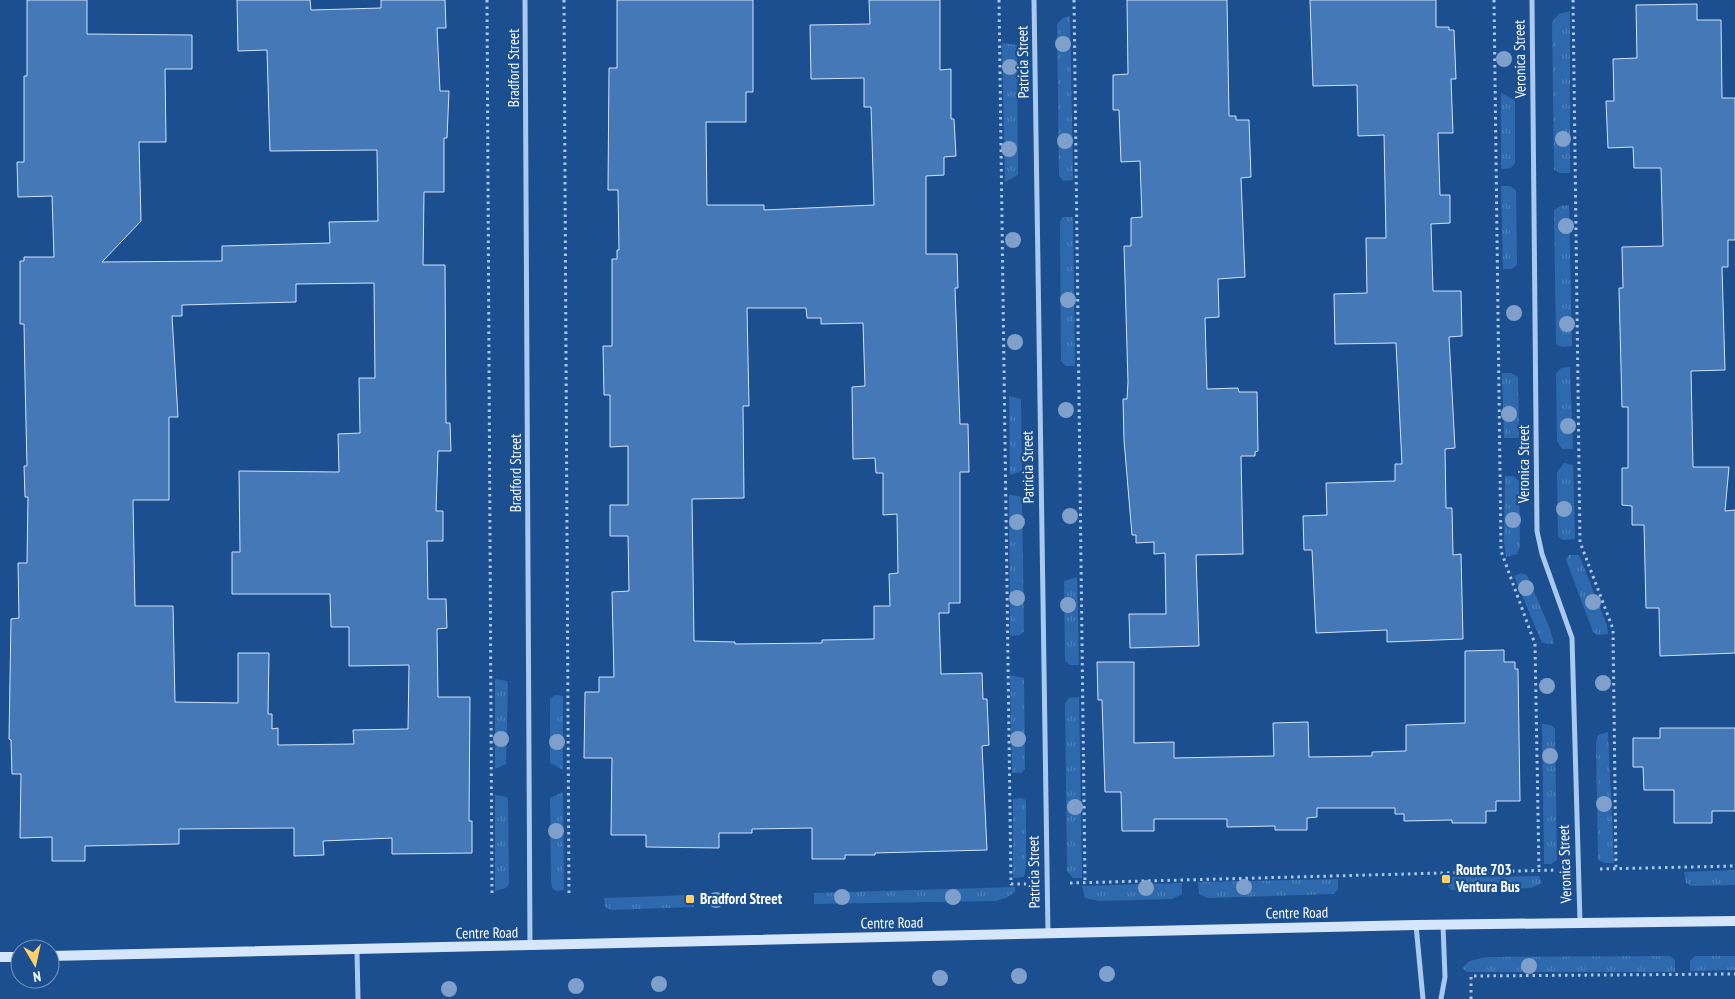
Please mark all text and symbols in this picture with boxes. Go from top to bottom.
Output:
street label: Veronica Street [1509,20,1530,99]
street label: Patricia Street [1012,26,1033,99]
street label: Bradford Street [504,29,523,107]
street label: Veronica Street [1514,425,1533,504]
street label: Patricia Street [1017,431,1038,504]
street label: Bradford Street [506,434,525,512]
street label: Veronica Street [1554,825,1575,905]
street label: Patricia Street [1023,836,1044,909]
place label: Route 703 Ventura Bus [1455,860,1520,896]
marker: Route 703 Ventura Bus [1440,873,1452,885]
place label: Bradford Street [700,889,783,908]
marker: Bradford Street [684,893,696,905]
street label: Centre Road [1266,902,1328,923]
street label: Centre Road [861,912,923,933]
street label: Centre Road [456,922,518,943]
north arrow [10,939,60,989]
text: N [32,967,42,986]

